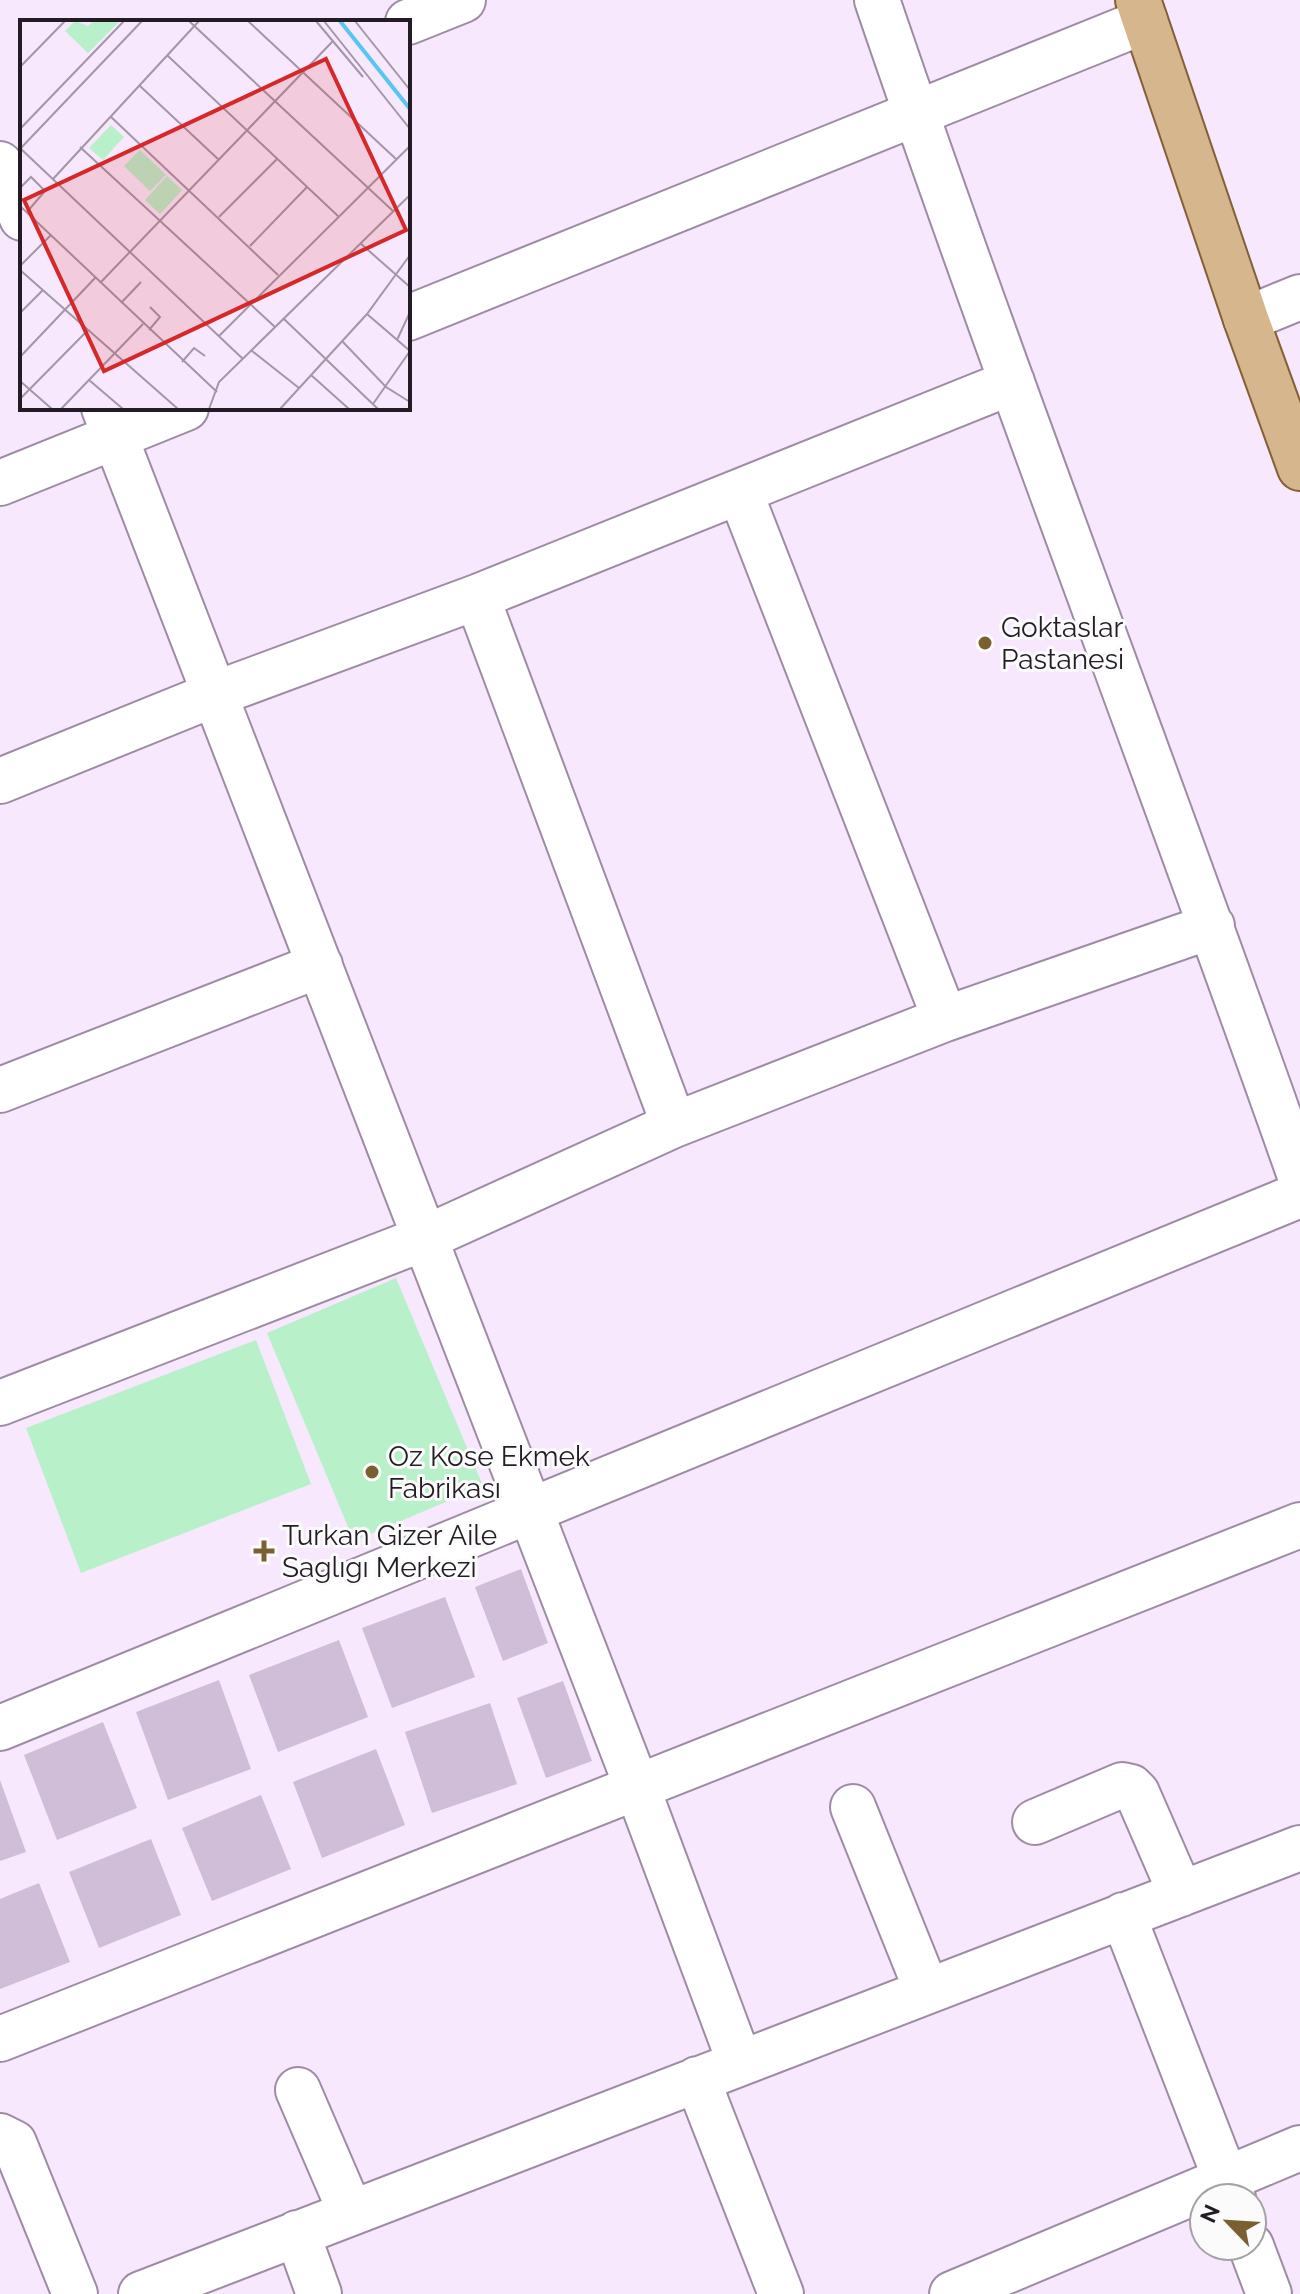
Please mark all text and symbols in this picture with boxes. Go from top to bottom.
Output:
inset map [20,20,410,410]
place label: Goktaslar Pastanesi [1001,611,1124,676]
marker: Goktaslar Pastanesi [976,634,994,652]
place label: Oz Kose Ekmek Fabrikası [388,1440,590,1505]
marker: Oz Kose Ekmek Fabrikası [363,1463,381,1481]
place label: Turkan Gizer Aile Saglıgı Merkezi [282,1519,497,1584]
marker: Turkan Gizer Aile Saglıgı Merkezi [253,1540,275,1562]
north arrow [1188,2182,1268,2262]
text: N [1195,2200,1225,2227]

